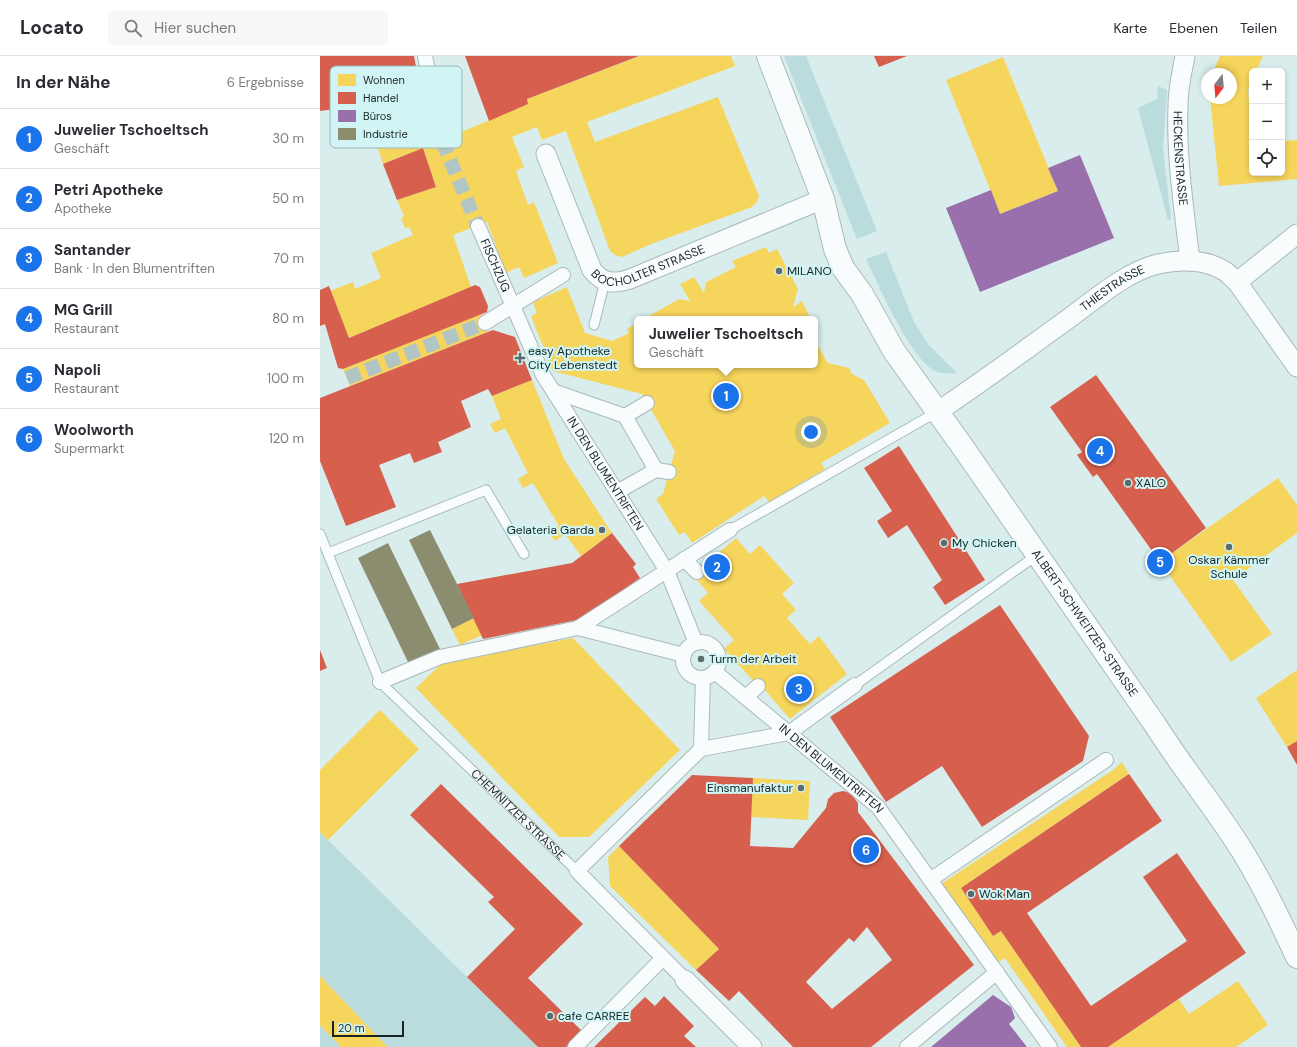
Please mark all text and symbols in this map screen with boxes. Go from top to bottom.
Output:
search box [108,10,388,46]
text: Locato [20,15,84,40]
icon: search [122,17,144,39]
text: Hier suchen [154,18,236,38]
text: Karte [1113,19,1147,37]
text: Ebenen [1169,19,1218,37]
text: Teilen [1240,19,1277,37]
legend [330,66,462,148]
north arrow [1201,68,1237,104]
map controls [1249,68,1285,176]
button: + [1249,68,1285,104]
text: In der Nähe [16,71,111,93]
text: Wohnen [363,73,405,87]
text: 6 Ergebnisse [227,74,304,91]
text: Handel [363,91,398,105]
button: − [1249,104,1285,140]
text: Büros [363,109,392,123]
street label: HECKENSTRASSE [1170,111,1191,207]
text: Juwelier Tschoeltsch [54,120,209,140]
text: Industrie [363,127,408,141]
text: 1 [27,130,31,147]
text: 30 m [272,130,304,147]
text: Geschäft [54,140,109,157]
button: locate [1249,140,1285,176]
text: Petri Apotheke [54,180,163,200]
text: 2 [25,190,33,207]
text: 50 m [272,190,304,207]
text: Apotheke [54,200,112,217]
street label: FISCHZUG [477,236,514,294]
text: Santander [54,240,131,260]
street label: BOCHOLTER STRASSE [587,241,707,290]
text: 3 [25,250,33,267]
text: 70 m [273,250,304,267]
text: Bank · In den Blumentriften [54,260,215,277]
street label: THIESTRASSE [1077,261,1147,315]
place label: MILANO [787,263,832,279]
marker: MILANO [774,266,784,276]
text: MG Grill [54,300,112,320]
text: 4 [25,310,33,327]
text: 80 m [272,310,304,327]
popup [634,316,818,368]
text: Restaurant [54,320,119,337]
text: Juwelier Tschoeltsch [649,324,803,344]
place label: easy Apotheke City Lebenstedt [528,343,618,373]
text: Geschäft [649,344,704,361]
marker: easy Apotheke City Lebenstedt [515,353,525,363]
text: Napoli [54,360,101,380]
text: 5 [25,370,33,387]
text: 100 m [267,370,304,387]
text: Restaurant [54,380,119,397]
pin: 1 [713,381,739,411]
street label: IN DEN BLUMENTRIFTEN [563,413,647,533]
text: Woolworth [54,420,134,440]
your location [801,422,821,442]
text: 6 [25,430,33,447]
text: 120 m [269,430,304,447]
pin: 4 [1087,436,1113,466]
text: Supermarkt [54,440,124,457]
place label: XALO [1136,475,1166,491]
marker: XALO [1123,478,1133,488]
place label: Gelateria Garda [507,522,594,538]
marker: Gelateria Garda [597,525,607,535]
place label: My Chicken [952,535,1017,551]
marker: My Chicken [939,538,949,548]
marker: Oskar Kämmer Schule [1224,542,1234,552]
street label: ALBERT-SCHWEITZER-STRASSE [1028,546,1141,700]
pin: 5 [1147,547,1173,577]
pin: 2 [704,552,730,582]
place label: Oskar Kämmer Schule [1188,552,1270,582]
place label: Turm der Arbeit [709,651,797,667]
marker: Turm der Arbeit [696,654,706,664]
pin: 3 [786,674,812,704]
street label: IN DEN BLUMENTRIFTEN [775,720,888,816]
street label: CHEMNITZER STRASSE [468,766,569,863]
place label: Einsmanufaktur [707,780,794,796]
marker: Einsmanufaktur [796,783,806,793]
pin: 6 [853,835,879,865]
place label: Wok Man [979,886,1030,902]
marker: Wok Man [966,889,976,899]
place label: cafe CARREE [558,1008,630,1024]
marker: cafe CARREE [545,1011,555,1021]
scale bar [332,1019,404,1038]
text: 20 m [338,1021,364,1035]

